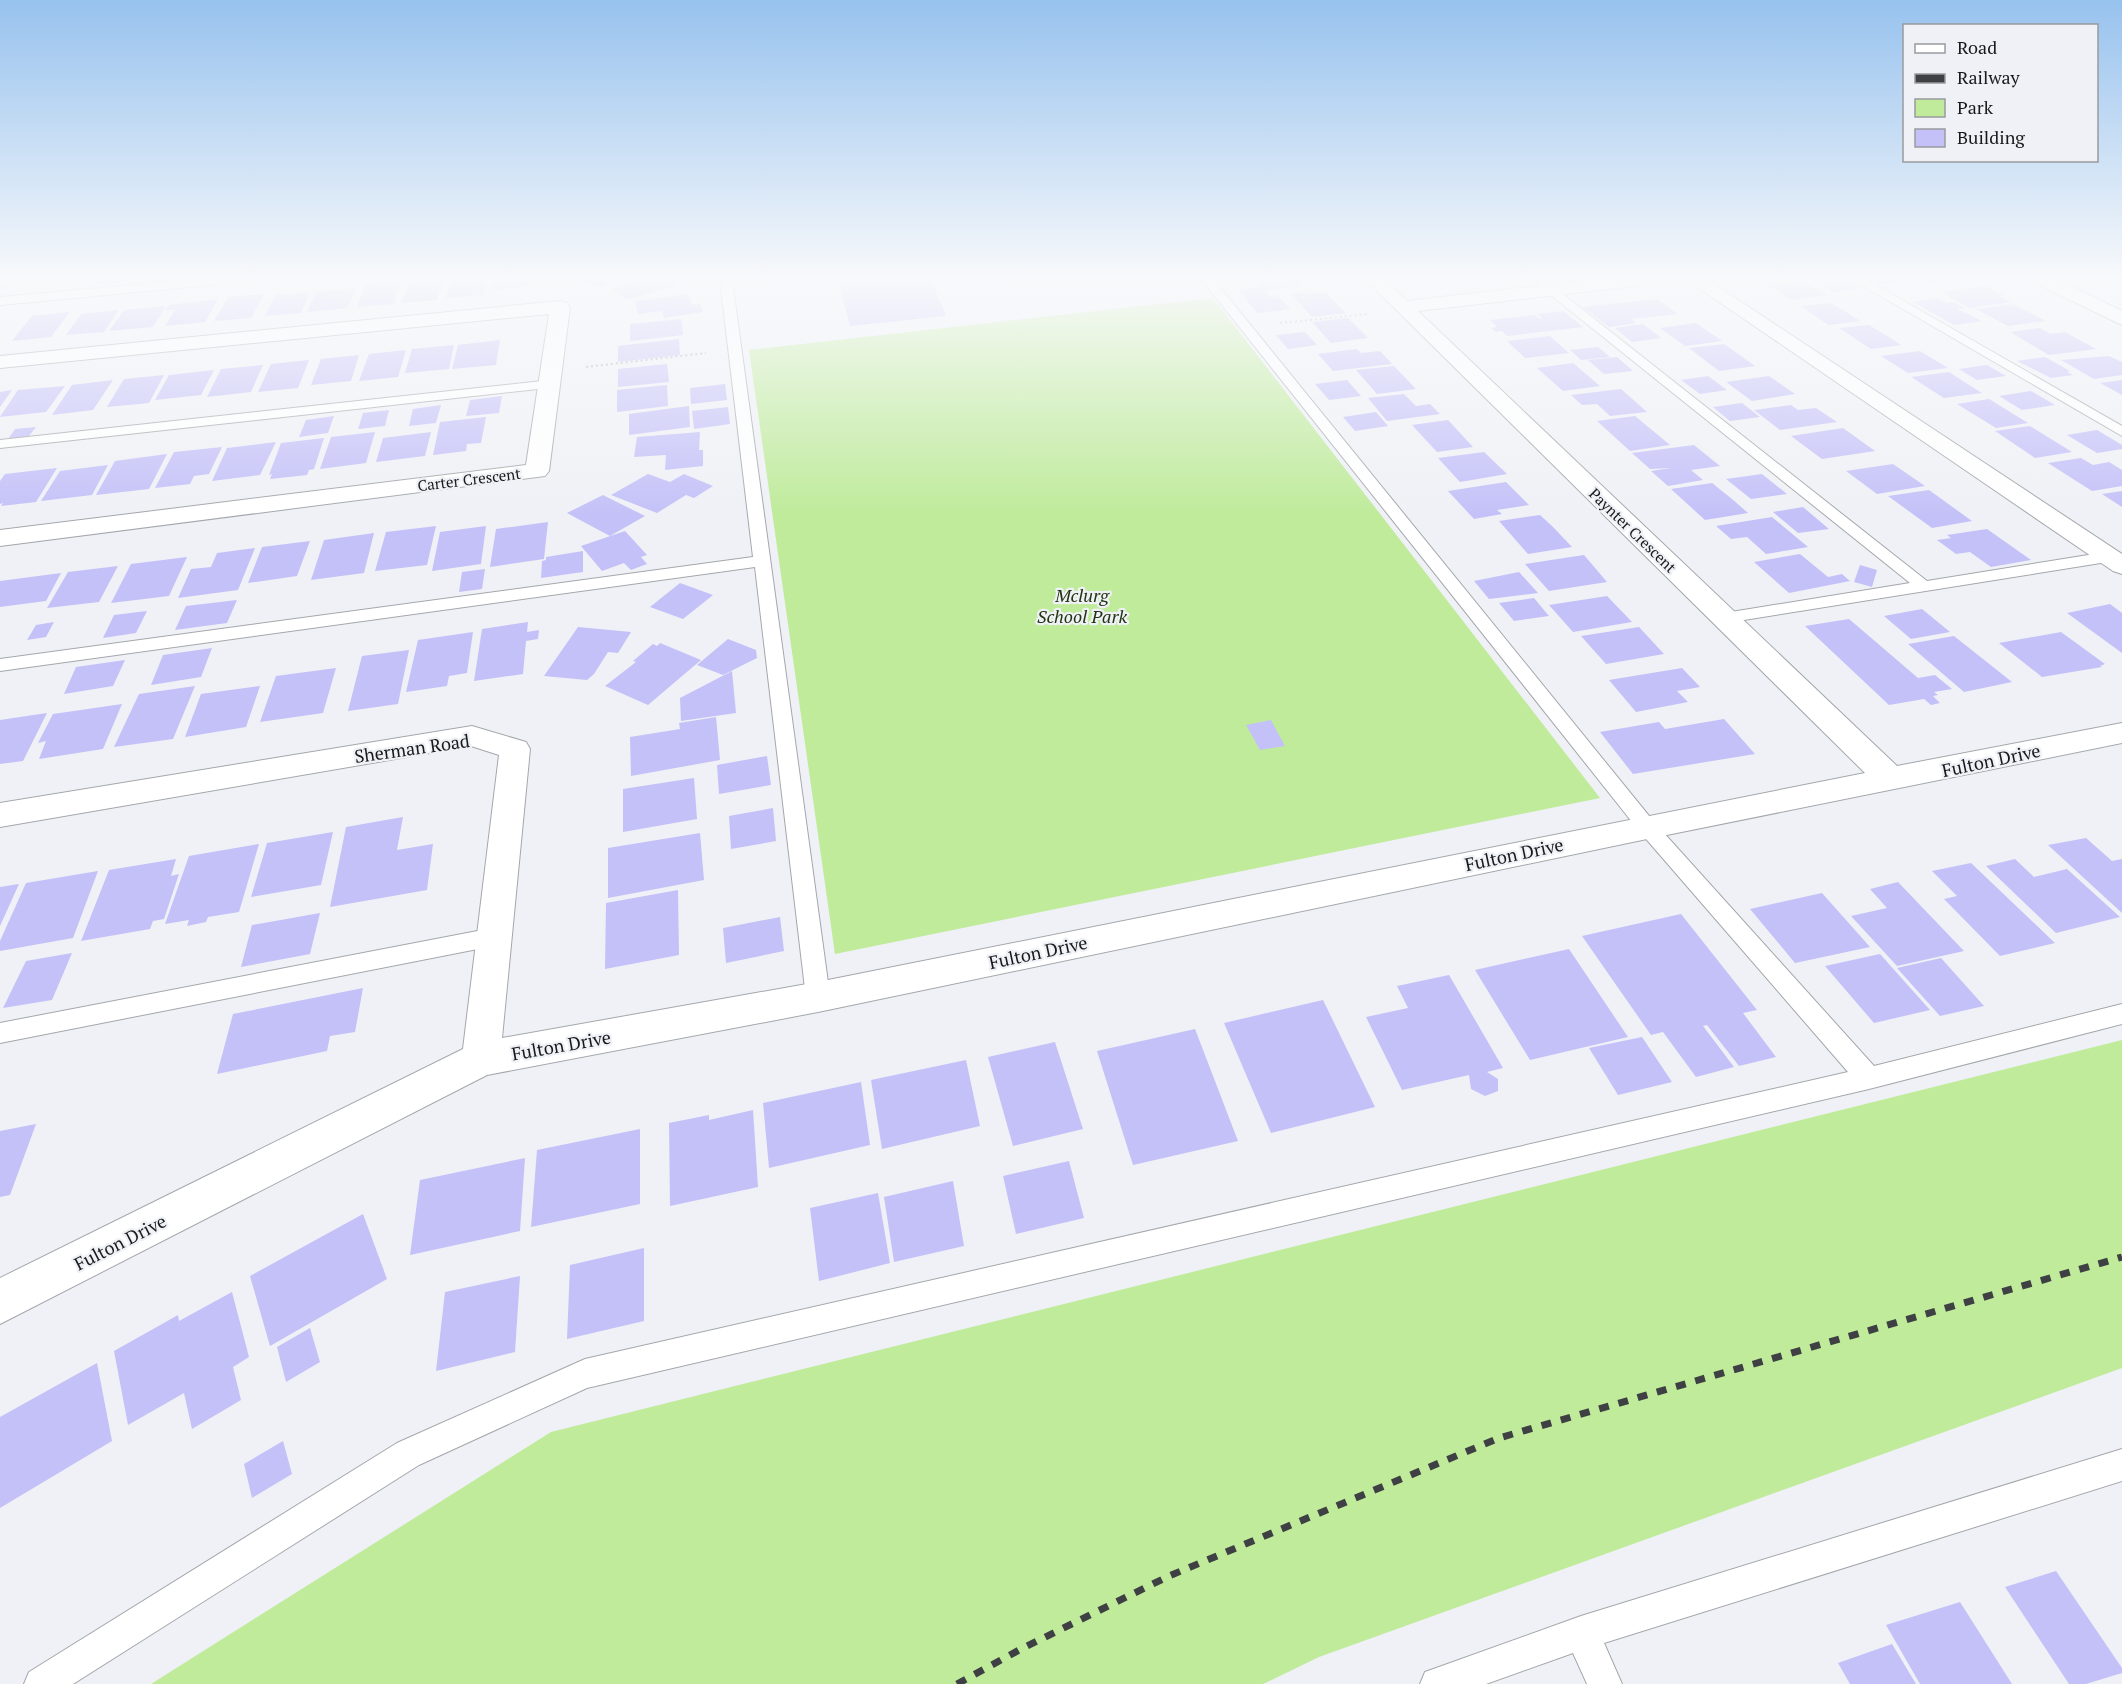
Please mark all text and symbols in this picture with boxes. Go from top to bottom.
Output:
legend [1903,24,2098,162]
text: Road [1957,35,1997,59]
text: Railway [1957,65,2021,89]
text: Park [1957,95,1994,119]
text: Building [1957,125,2025,149]
street label: Carter Crescent [416,463,522,495]
street label: Paynter Crescent [1585,483,1681,577]
park label: Mclurg School Park [1037,583,1127,628]
street label: Sherman Road [353,728,471,768]
street label: Fulton Drive [1940,738,2042,782]
street label: Fulton Drive [1463,832,1565,876]
street label: Fulton Drive [987,930,1089,974]
street label: Fulton Drive [510,1024,612,1066]
street label: Fulton Drive [70,1209,170,1275]

